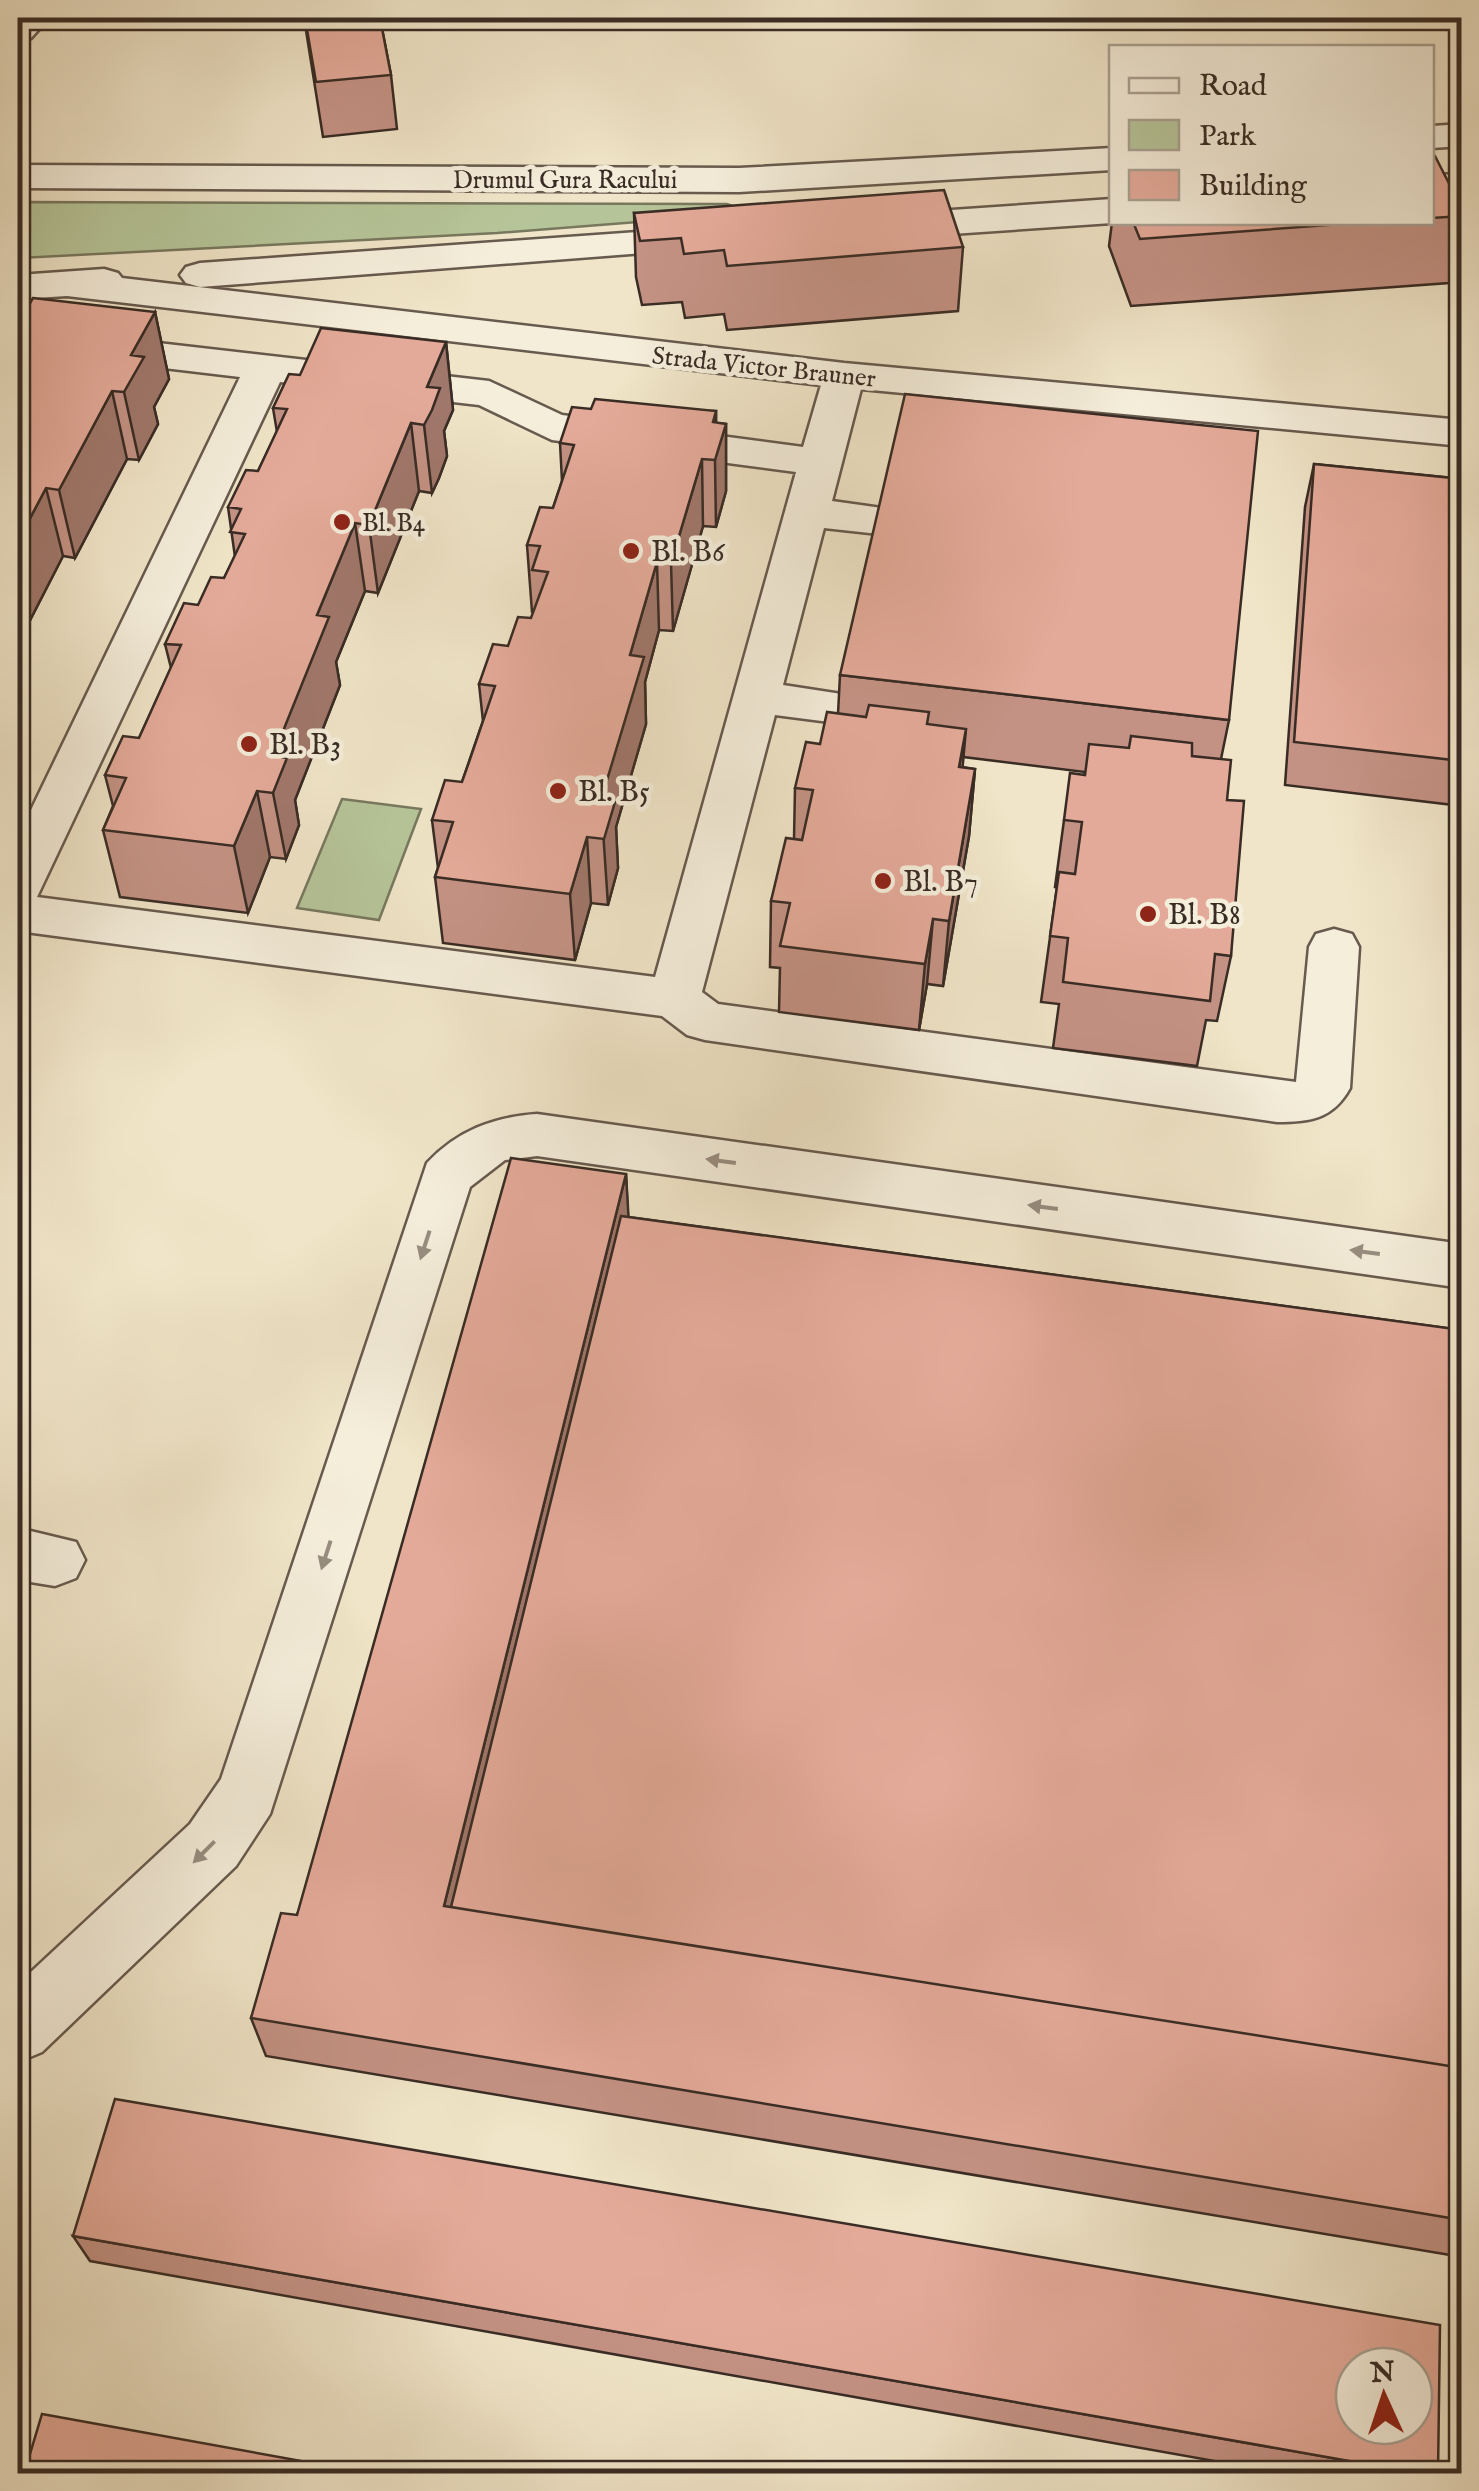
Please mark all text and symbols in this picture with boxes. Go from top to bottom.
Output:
legend [1109,45,1434,225]
text: Road [1199,68,1268,106]
text: Park [1199,118,1257,156]
street label: Drumul Gura Racului [453,165,677,197]
text: Building [1199,168,1308,206]
street label: Strada Victor Brauner [650,340,877,396]
place label: Bl. B4 [362,508,426,540]
marker: Bl. B4 [331,511,353,533]
place label: Bl. B6 [651,534,726,572]
marker: Bl. B6 [620,540,642,562]
place label: Bl. B3 [269,727,341,765]
marker: Bl. B3 [238,733,260,755]
place label: Bl. B5 [578,774,650,812]
marker: Bl. B5 [547,780,569,802]
place label: Bl. B7 [903,864,978,902]
marker: Bl. B7 [872,870,894,892]
place label: Bl. B8 [1168,897,1241,935]
marker: Bl. B8 [1137,903,1159,925]
one-way arrow [705,1153,737,1169]
one-way arrow [1027,1198,1058,1214]
one-way arrow [416,1230,431,1260]
one-way arrow [1349,1244,1380,1260]
one-way arrow [318,1540,333,1570]
one-way arrow [193,1840,217,1864]
north arrow [1334,2346,1434,2446]
text: N [1369,2355,1396,2392]

